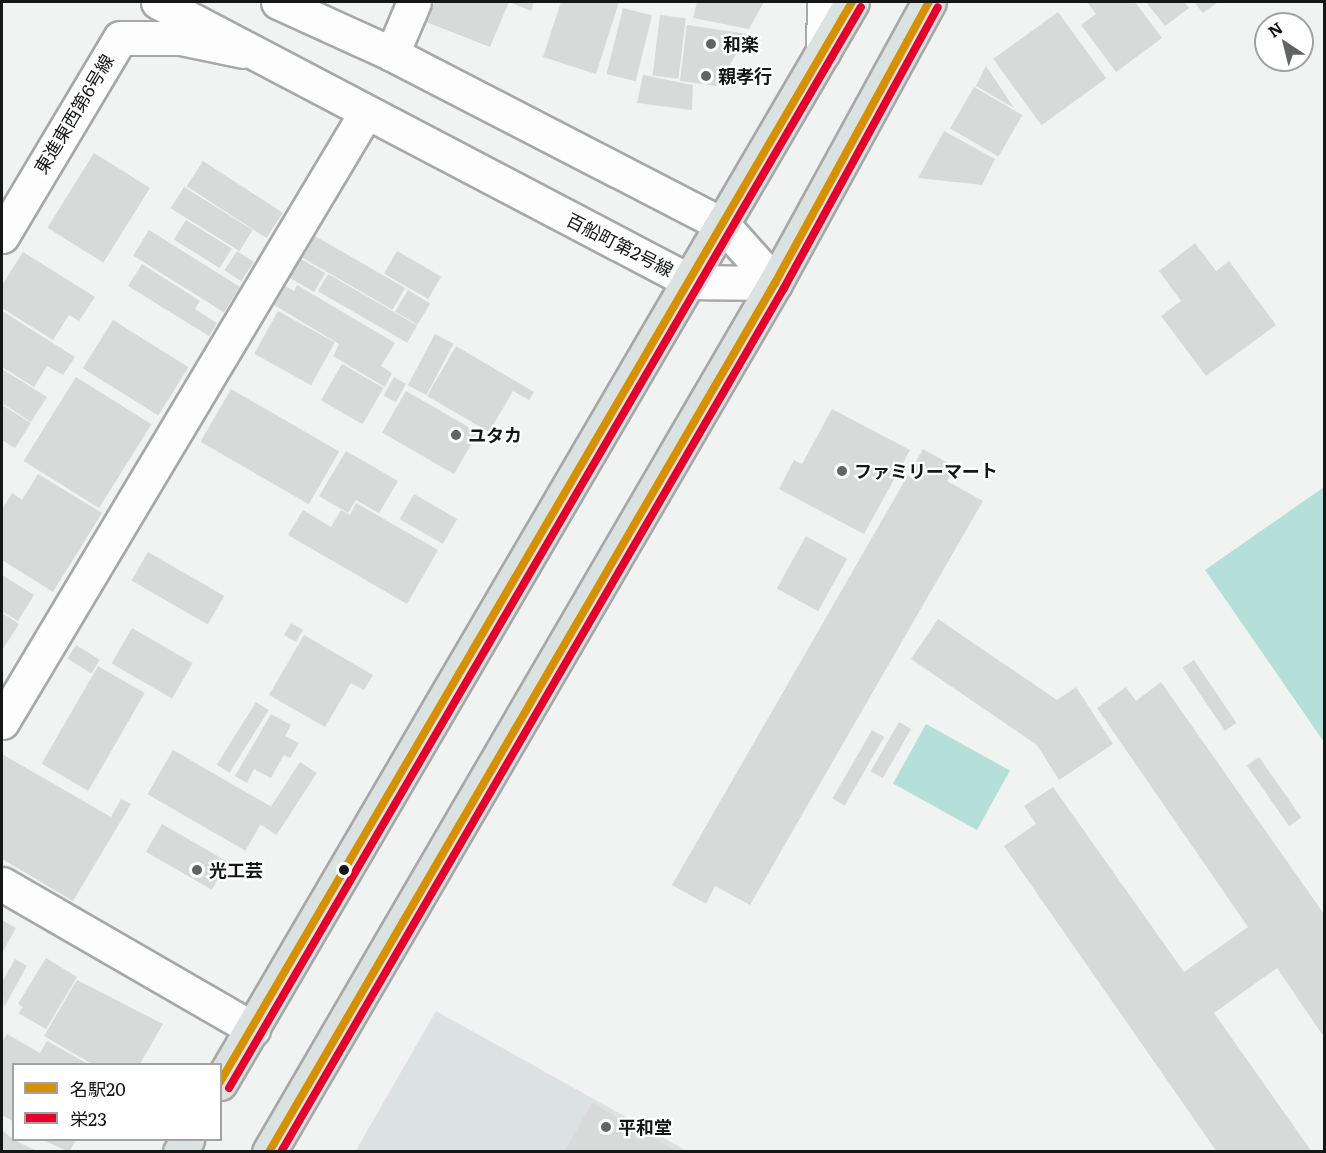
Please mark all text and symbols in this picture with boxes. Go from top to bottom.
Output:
north arrow [1254,12,1314,72]
text: N [1262,15,1287,43]
place label: 和楽 [723,33,759,55]
marker: 和楽 [704,37,718,51]
street label: 東進東西第6号線 [30,50,118,178]
place label: 親孝行 [718,65,772,87]
marker: 親孝行 [699,69,713,83]
street label: 百船町第2号線 [563,209,677,281]
place label: ユタカ [468,424,522,446]
marker: ユタカ [449,428,463,442]
place label: ファミリーマート [854,460,998,482]
marker: ファミリーマート [835,464,849,478]
place label: 光工芸 [209,859,263,881]
marker: 光工芸 [190,863,204,877]
unlabelled marker [338,864,350,876]
legend [12,1063,222,1141]
text: 名駅20 [70,1075,126,1102]
text: 栄23 [70,1105,107,1132]
place label: 平和堂 [618,1116,672,1138]
marker: 平和堂 [599,1120,613,1134]

